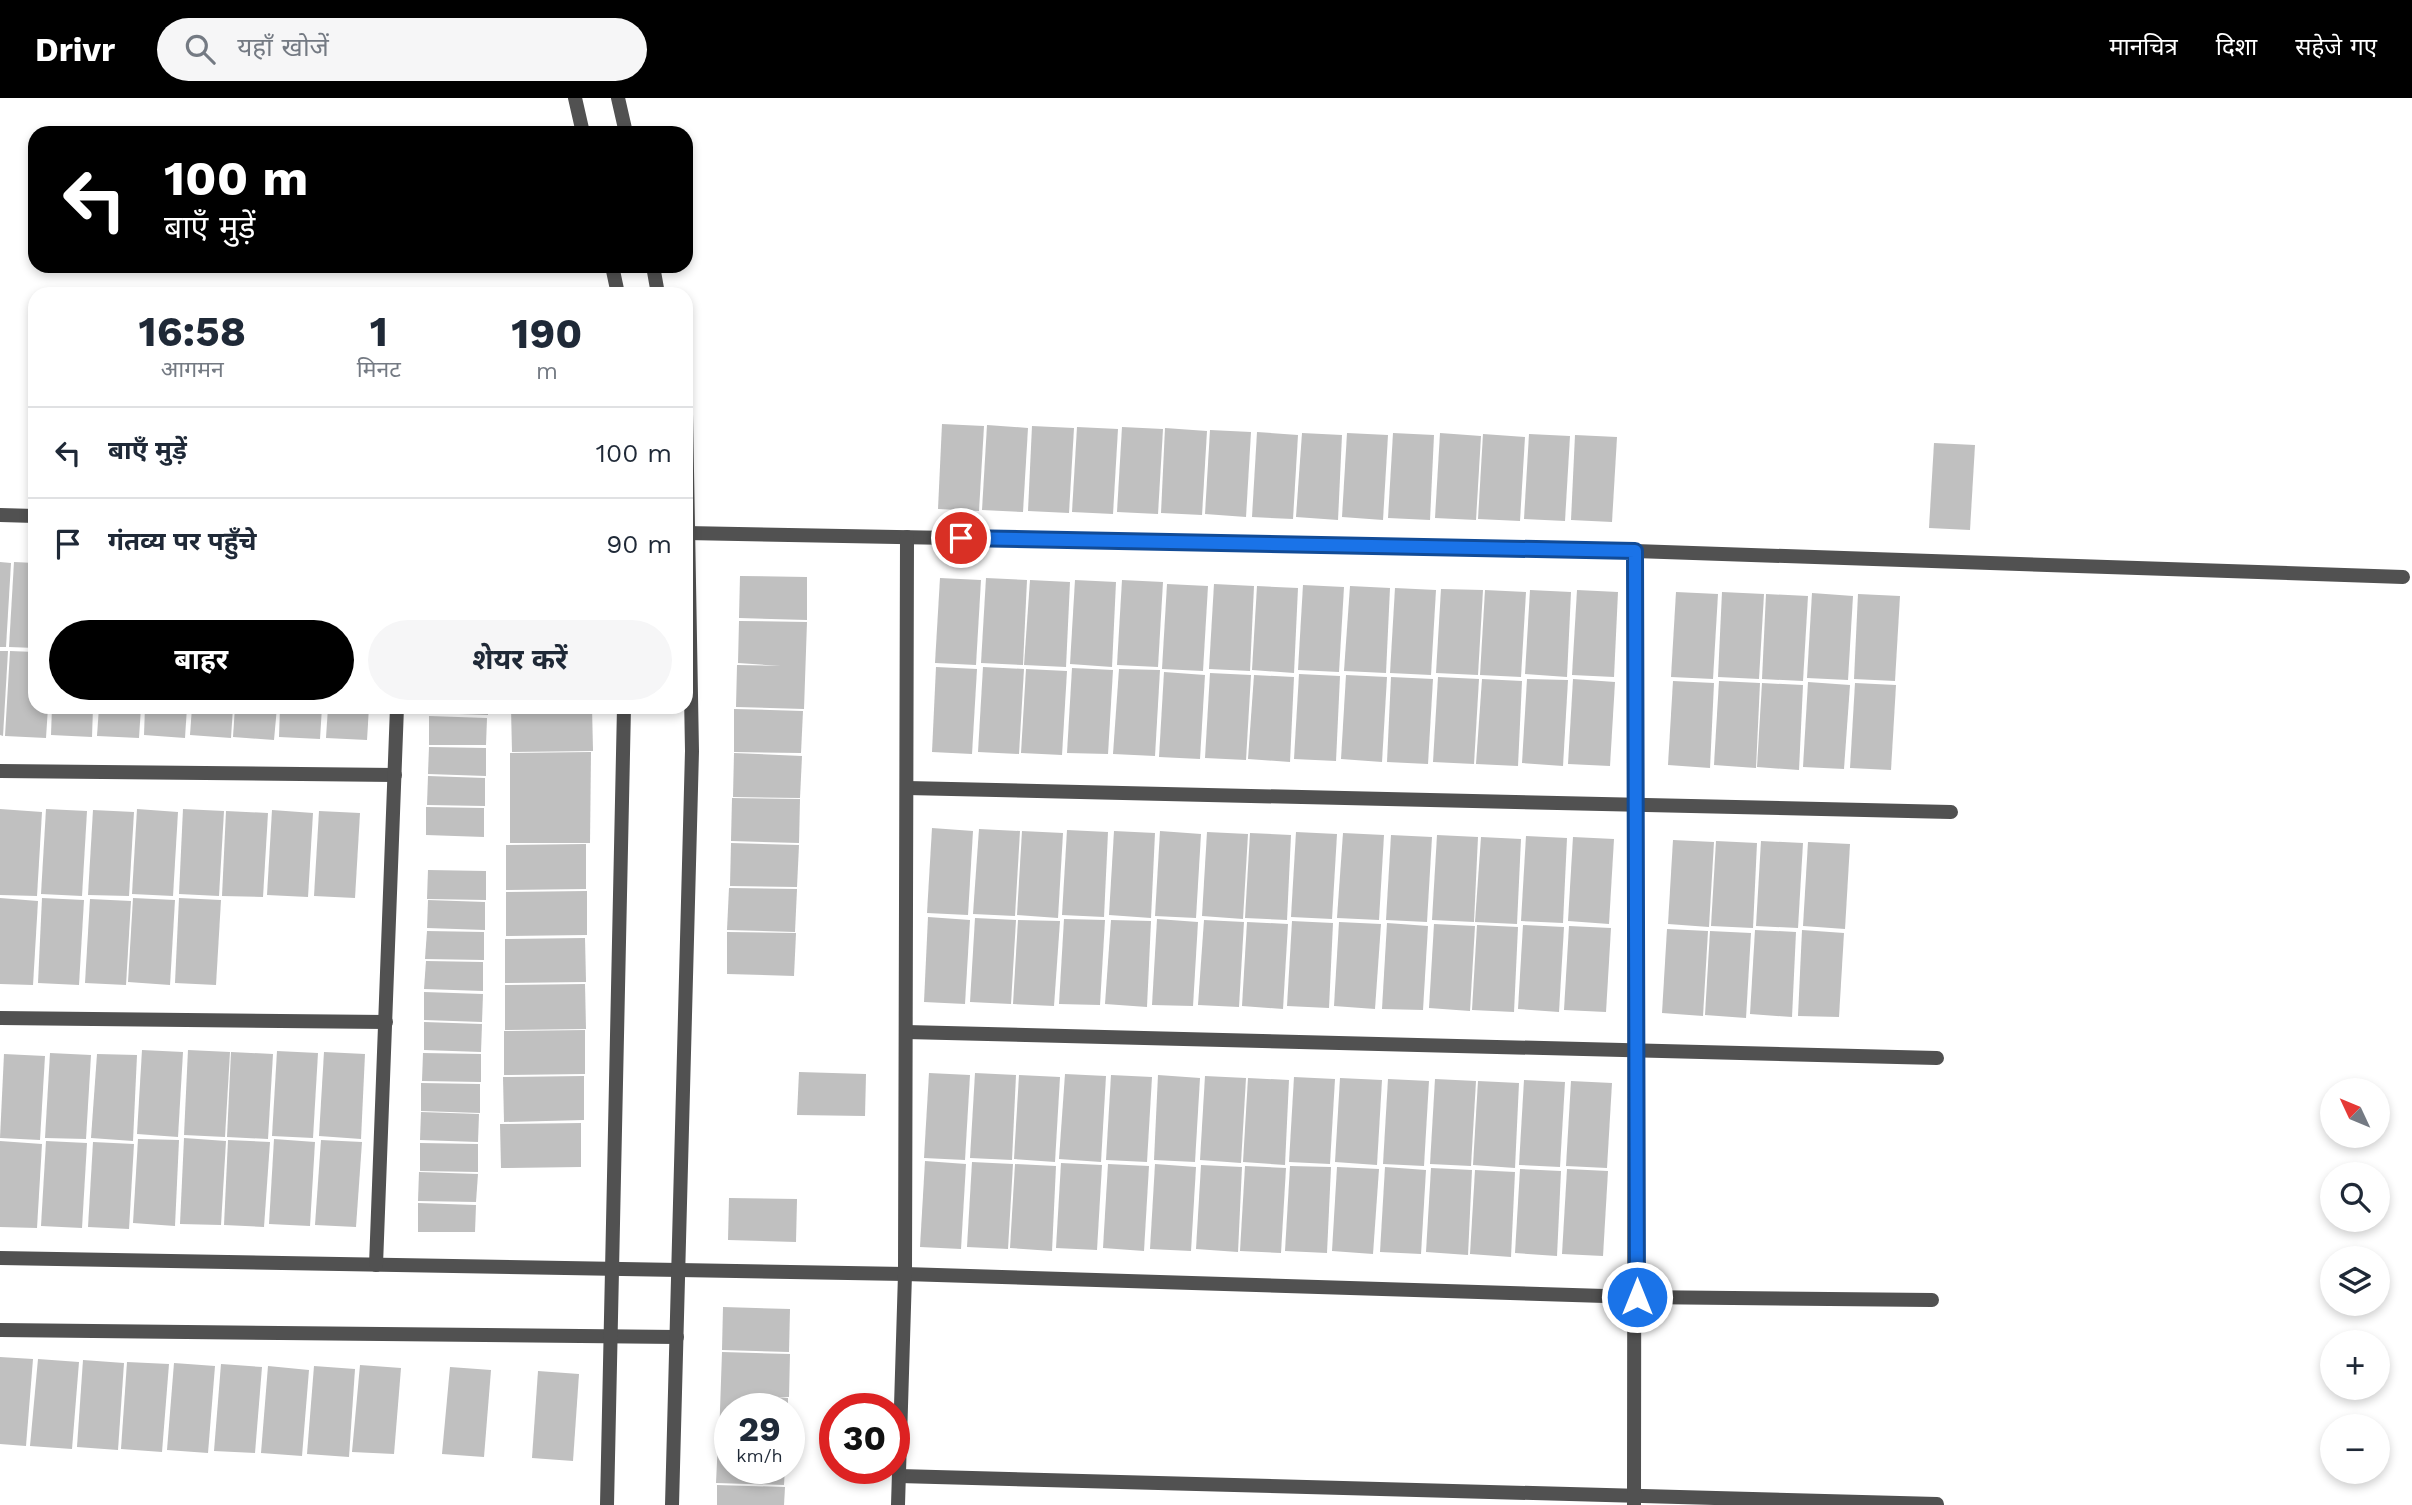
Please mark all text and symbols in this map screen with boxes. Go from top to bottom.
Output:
search box [157,18,647,81]
text: Drivr [35,30,115,69]
icon: search [181,30,219,68]
text: यहाँ खोजें [237,32,329,62]
text: मानचित्र [2109,33,2178,61]
text: दिशा [2216,33,2257,61]
text: सहेजे गए [2295,33,2377,61]
text: 100 m [164,149,308,207]
icon: left [49,154,140,245]
text: बाएँ मुड़ें [164,208,255,246]
text: 16:58 [139,307,246,356]
text: 1 [370,307,388,356]
text: 190 [511,309,582,358]
text: आगमन [161,356,224,383]
text: मिनट [357,356,401,383]
text: m [536,358,558,385]
icon: left [49,434,87,472]
text: बाएँ मुड़ें [108,435,187,465]
text: 100 m [596,438,672,468]
pin [931,508,991,568]
icon: arrive [942,519,980,557]
icon: arrive [49,525,87,563]
text: गंतव्य पर पहुँचे [108,526,257,556]
text: 90 m [606,529,672,559]
button: बाहर [49,620,354,700]
button: शेयर करें [368,620,672,700]
north arrow [2320,1078,2390,1148]
map controls [2320,1078,2390,1484]
button: search [2320,1162,2390,1232]
button: layers [2320,1246,2390,1316]
position arrow [1600,1260,1674,1334]
button: + [2320,1330,2390,1400]
speed limit sign: 30 [819,1393,910,1484]
text: 29 [738,1408,781,1450]
button: − [2320,1414,2390,1484]
text: km/h [736,1445,783,1466]

